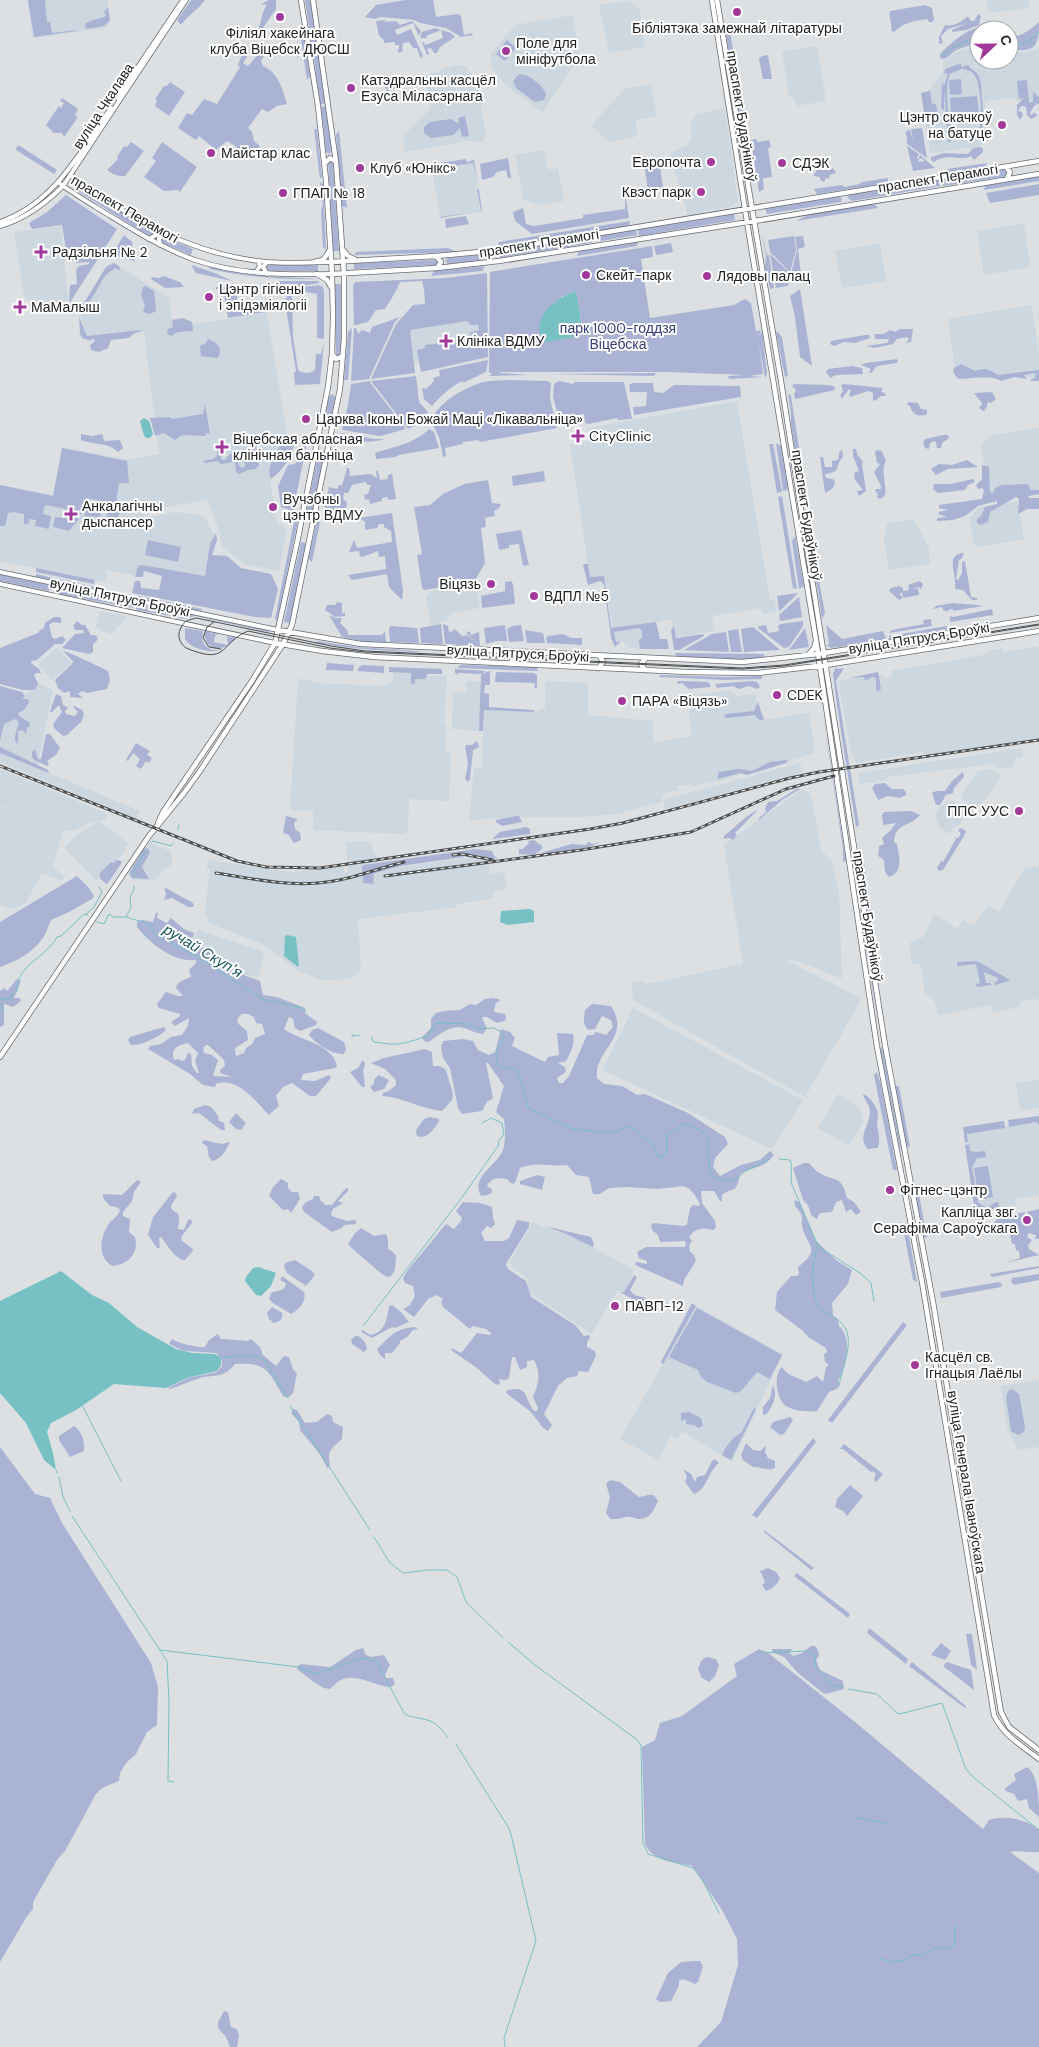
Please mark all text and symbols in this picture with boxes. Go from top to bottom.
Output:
marker: Бібліятэка замежнай літаратуры [731,6,743,18]
marker: Філіял хакейнага клуба Віцебск ДЮСШ [274,11,286,23]
place label: Бібліятэка замежнай літаратуры [632,19,842,37]
north arrow [969,20,1019,70]
place label: Філіял хакейнага клуба Віцебск ДЮСШ [210,24,350,58]
text: С [996,32,1016,48]
place label: Поле для мініфутбола [516,34,596,68]
marker: Поле для мініфутбола [500,45,512,57]
street label: праспект Будаўнікоў [723,49,761,183]
street label: вуліца Чкалава [68,59,138,153]
place label: Катэдральны касцёл Езуса Міласэрнага [361,71,496,105]
marker: Катэдральны касцёл Езуса Міласэрнага [345,82,357,94]
place label: Цэнтр скачкоў на батуце [900,108,992,142]
marker: Цэнтр скачкоў на батуце [996,119,1008,131]
place label: Майстар клас [221,144,310,162]
marker: Майстар клас [205,147,217,159]
place label: Европочта [632,153,701,171]
place label: СДЭК [792,154,830,172]
marker: Европочта [705,156,717,168]
marker: СДЭК [776,157,788,169]
place label: Клуб «Юнікс» [370,159,456,177]
street label: праспект Перамогі [877,160,999,196]
marker: Клуб «Юнікс» [354,162,366,174]
street label: праспект Перамогі [68,171,182,247]
place label: Квэст парк [622,183,692,201]
place label: ГПАП № 18 [293,184,365,202]
marker: Квэст парк [695,186,707,198]
marker: ГПАП № 18 [277,187,289,199]
street label: праспект Перамогі [478,225,600,261]
place label: Радзільня № 2 [52,243,148,261]
marker: Радзільня № 2 [34,245,48,259]
place label: Скейт-парк [596,266,672,284]
place label: Лядовы палац [717,267,810,285]
marker: Скейт-парк [580,269,592,281]
marker: Лядовы палац [701,270,713,282]
place label: Цэнтр гігіены і эпідэміялогіі [219,280,307,314]
marker: Цэнтр гігіены і эпідэміялогіі [203,291,215,303]
place label: МаМалыш [31,298,100,316]
marker: МаМалыш [13,300,27,314]
park label: парк 1000-годдзя Віцебска [560,319,676,353]
place label: Клініка ВДМУ [457,332,544,350]
marker: Клініка ВДМУ [439,334,453,348]
place label: Царква Іконы Божай Маці «Лікавальніца» [316,410,583,428]
marker: Царква Іконы Божай Маці «Лікавальніца» [300,413,312,425]
place label: CityClinic [589,427,652,445]
marker: CityClinic [571,429,585,443]
place label: Віцебская абласная клінічная бальніца [233,430,363,464]
marker: Віцебская абласная клінічная бальніца [215,440,229,454]
street label: праспект Будаўнікоў [788,448,826,582]
place label: Вучэбны цэнтр ВДМУ [283,490,363,524]
place label: Анкалагічны дыспансер [82,497,163,531]
marker: Вучэбны цэнтр ВДМУ [267,501,279,513]
marker: Анкалагічны дыспансер [64,507,78,521]
street label: вуліца Пятруся Броўкі [48,573,192,621]
place label: Віцязь [439,575,481,593]
marker: Віцязь [485,578,497,590]
place label: ВДПЛ №5 [544,587,609,605]
marker: ВДПЛ №5 [528,590,540,602]
street label: вуліца Пятруся Броўкі [847,618,991,658]
street label: вуліца Пятруся Броўкі [446,640,590,666]
place label: CDEK [787,686,823,704]
marker: CDEK [771,689,783,701]
place label: ПАРА «Віцязь» [632,692,727,710]
marker: ПАРА «Віцязь» [616,695,628,707]
place label: ППС УУС [947,802,1009,820]
marker: ППС УУС [1013,805,1025,817]
street label: праспект Будаўнікоў [849,849,887,983]
water label: ручай Скупʼя [159,919,246,983]
place label: Фітнес-цэнтр [900,1181,988,1199]
marker: Фітнес-цэнтр [884,1184,896,1196]
place label: Капліца звг. Серафіма Сароўскага [873,1203,1017,1237]
marker: Капліца звг. Серафіма Сароўскага [1021,1214,1033,1226]
place label: ПАВП-12 [625,1297,684,1315]
marker: ПАВП-12 [609,1300,621,1312]
place label: Касцёл св. Ігнацыя Лаёлы [925,1348,1022,1382]
marker: Касцёл св. Ігнацыя Лаёлы [909,1359,921,1371]
street label: вуліца Генерала Іваноўскага [944,1389,990,1575]

